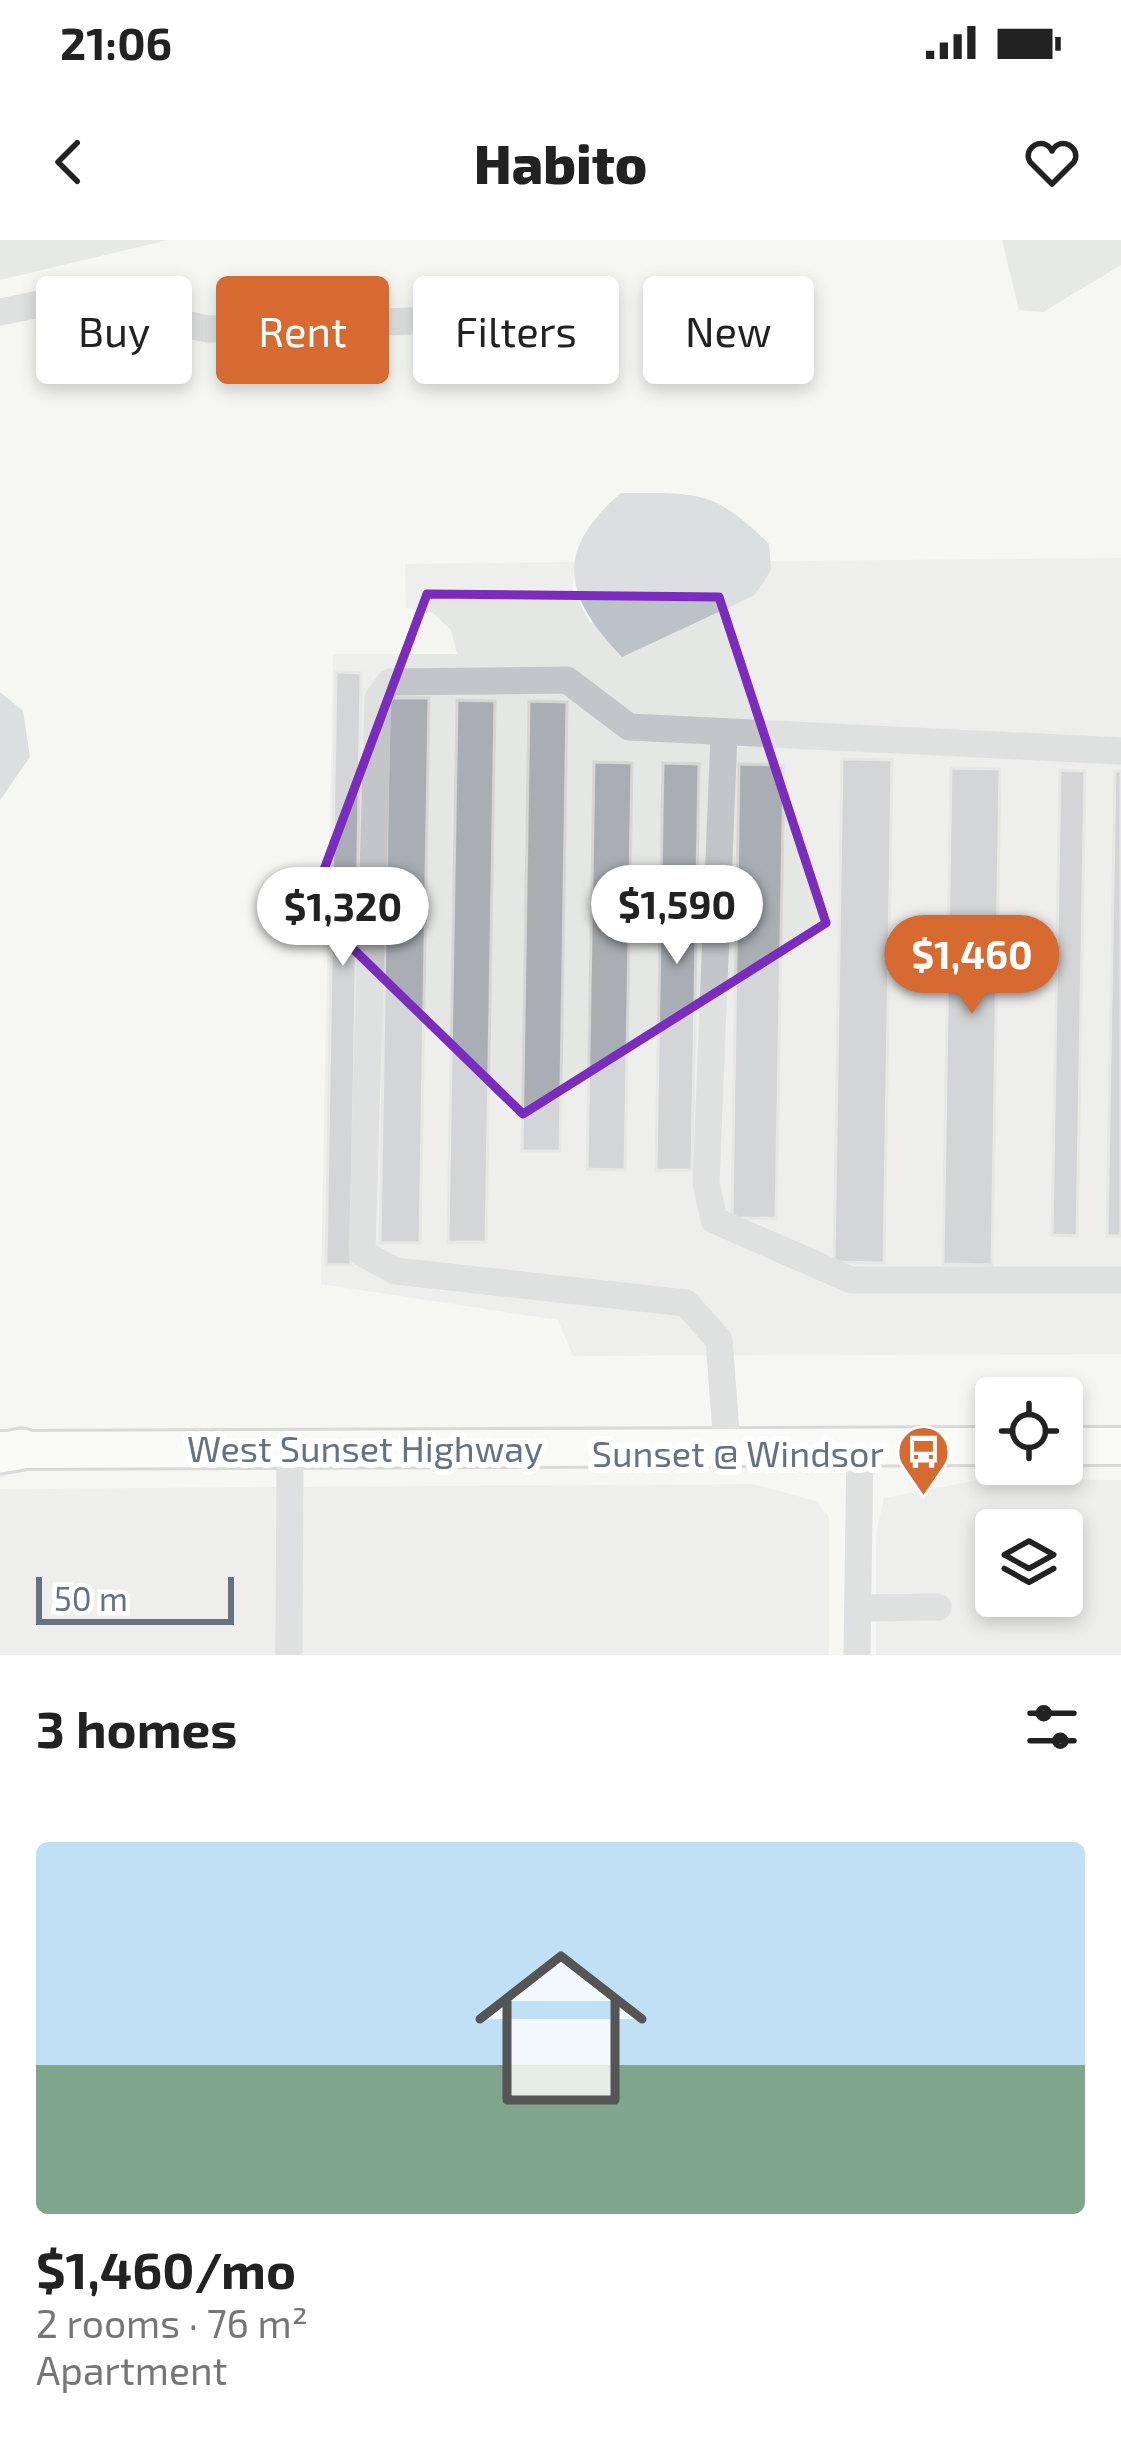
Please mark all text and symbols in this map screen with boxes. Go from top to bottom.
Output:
text: 21:06 [60,15,172,69]
icon: back [36,129,102,195]
icon: heart [1019,129,1085,195]
text: Habito [474,130,647,195]
chip: Buy [36,276,192,384]
chip: Rent [216,276,389,384]
chip: Filters [413,276,619,384]
chip: New [643,276,814,384]
pin: $1,590 [579,865,775,967]
pin: $1,320 [245,867,441,969]
text: $1,590 [618,880,736,927]
text: $1,320 [284,882,402,929]
pin: $1,460 [874,915,1070,1017]
text: $1,460 [911,930,1033,977]
map controls [975,1377,1083,1617]
button: locate [975,1377,1083,1485]
bus stop icon: Sunset @ Windsor [895,1424,951,1498]
street label: West Sunset Highway [187,1426,543,1469]
place label: Sunset @ Windsor [592,1431,884,1474]
button: layers [975,1509,1083,1617]
scale bar [36,1571,234,1624]
text: 50 m [54,1578,128,1618]
icon: filters [1019,1694,1085,1760]
text: 3 homes [36,1697,237,1758]
icon: home [453,1920,669,2136]
text: $1,460/mo [36,2238,296,2299]
text: 2 rooms · 76 m² [36,2299,308,2346]
text: Apartment [36,2346,227,2393]

